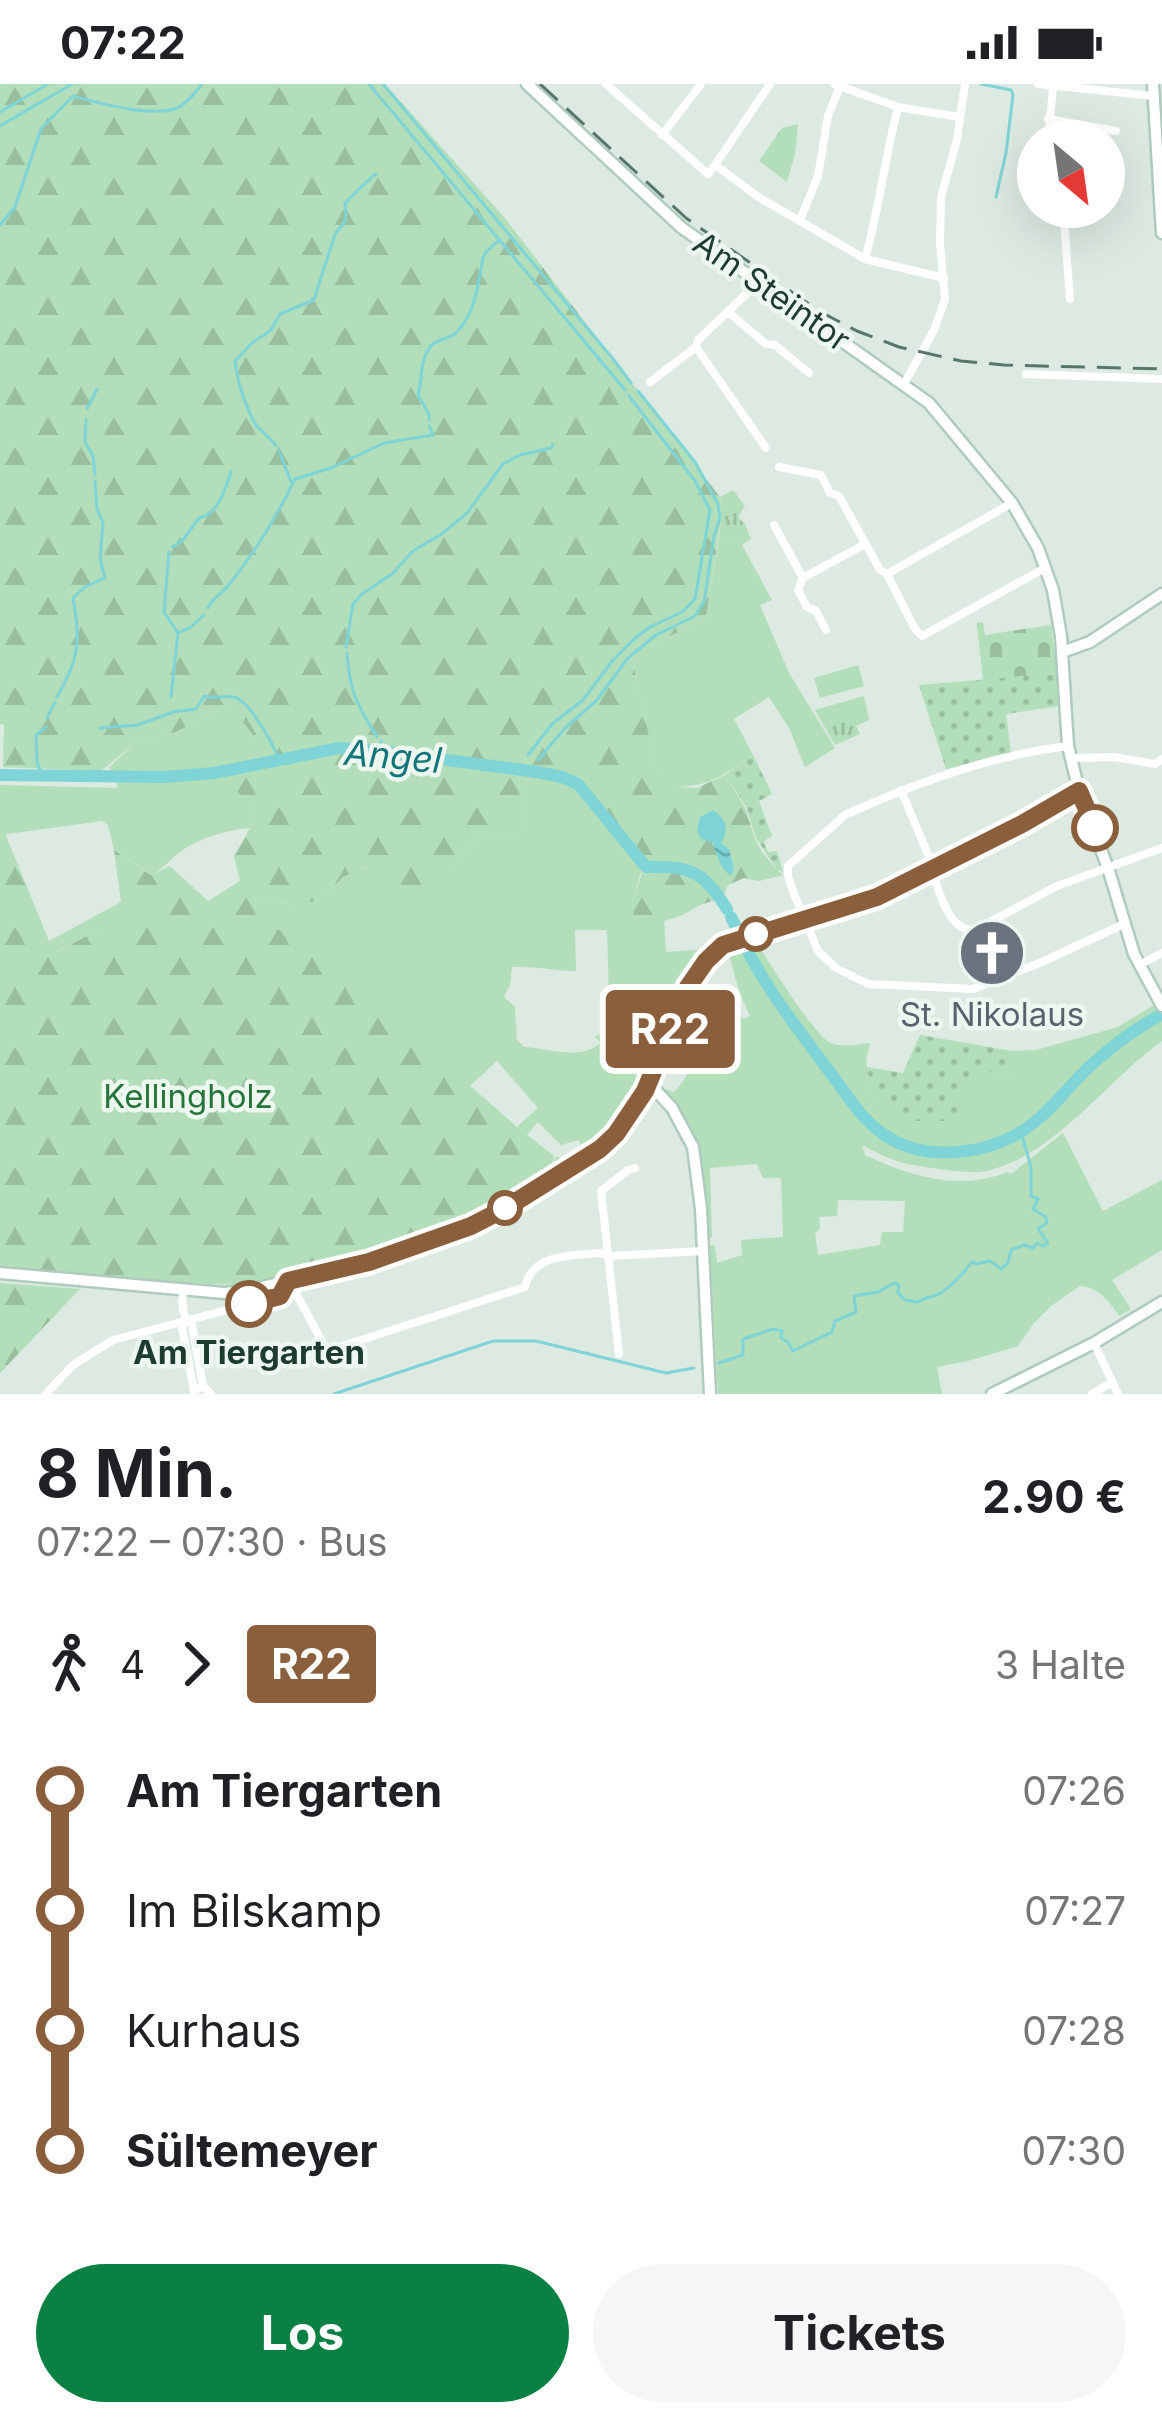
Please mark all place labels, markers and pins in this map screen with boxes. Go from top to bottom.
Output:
unlabelled marker [1073,806,1117,850]
unlabelled marker [740,918,772,950]
church icon: St. Nikolaus [957,918,1027,988]
place label: St. Nikolaus [900,994,1084,1034]
unlabelled marker [489,1192,521,1224]
marker: Am Tiergarten [227,1282,271,1326]
place label: Am Tiergarten [133,1332,365,1372]

